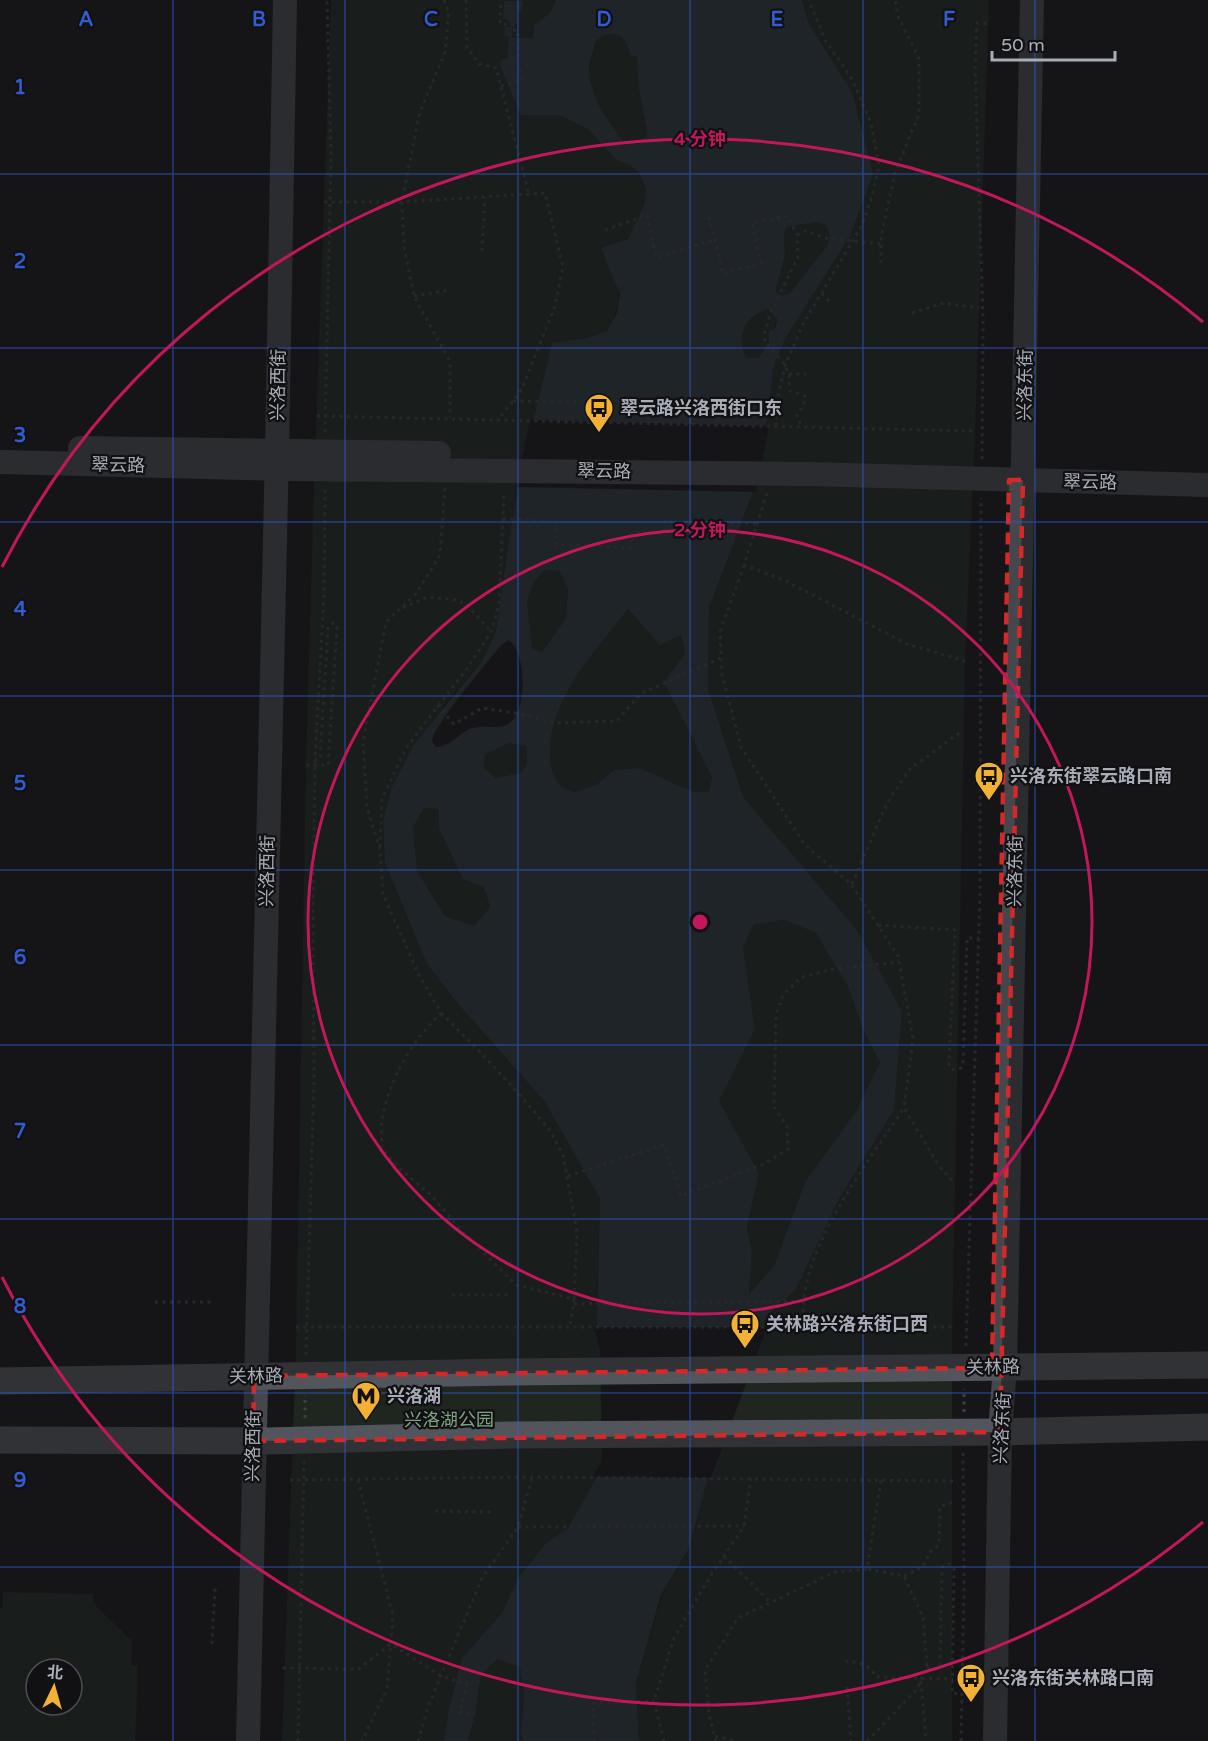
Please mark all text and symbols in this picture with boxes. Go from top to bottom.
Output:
text: A [79,8,94,32]
text: B [252,8,266,32]
text: C [424,8,438,32]
text: D [596,8,612,32]
text: E [771,8,784,32]
text: F [943,8,955,32]
scale bar [992,24,1115,62]
text: 50 m [1001,34,1045,56]
text: 1 [14,76,26,100]
text: 4 分钟 [674,128,726,150]
text: 2 [14,250,26,274]
street label: 兴洛西街 [266,349,290,421]
street label: 兴洛东街 [1013,349,1037,421]
bus stop icon: 翠云路兴洛西街口东 [583,392,615,434]
place label: 翠云路兴洛西街口东 [620,397,782,419]
text: 3 [14,424,26,448]
street label: 翠云路 [91,454,145,476]
street label: 翠云路 [577,460,631,482]
street label: 翠云路 [1063,471,1117,493]
text: 2 分钟 [674,519,726,541]
text: 4 [14,598,27,622]
bus stop icon: 兴洛东街翠云路口南 [973,760,1005,802]
place label: 兴洛东街翠云路口南 [1010,765,1172,787]
text: 5 [14,772,26,796]
street label: 兴洛西街 [255,835,279,907]
street label: 兴洛东街 [1003,835,1027,907]
centre of rings [690,912,710,932]
text: 6 [14,946,26,970]
text: 7 [14,1120,26,1144]
text: 8 [14,1295,26,1319]
bus stop icon: 关林路兴洛东街口西 [729,1308,761,1350]
place label: 关林路兴洛东街口西 [766,1313,928,1335]
street label: 关林路 [966,1356,1020,1378]
street label: 关林路 [229,1365,283,1387]
metro station icon: 兴洛湖 [350,1380,382,1422]
place label: 兴洛湖 [387,1385,441,1407]
street label: 兴洛东街 [989,1391,1015,1465]
park label: 兴洛湖公园 [404,1409,494,1431]
street label: 兴洛西街 [241,1410,265,1482]
text: 9 [14,1469,26,1493]
north arrow [24,1657,84,1717]
text: 北 [46,1662,64,1684]
bus stop icon: 兴洛东街关林路口南 [955,1662,987,1704]
place label: 兴洛东街关林路口南 [992,1667,1154,1689]

